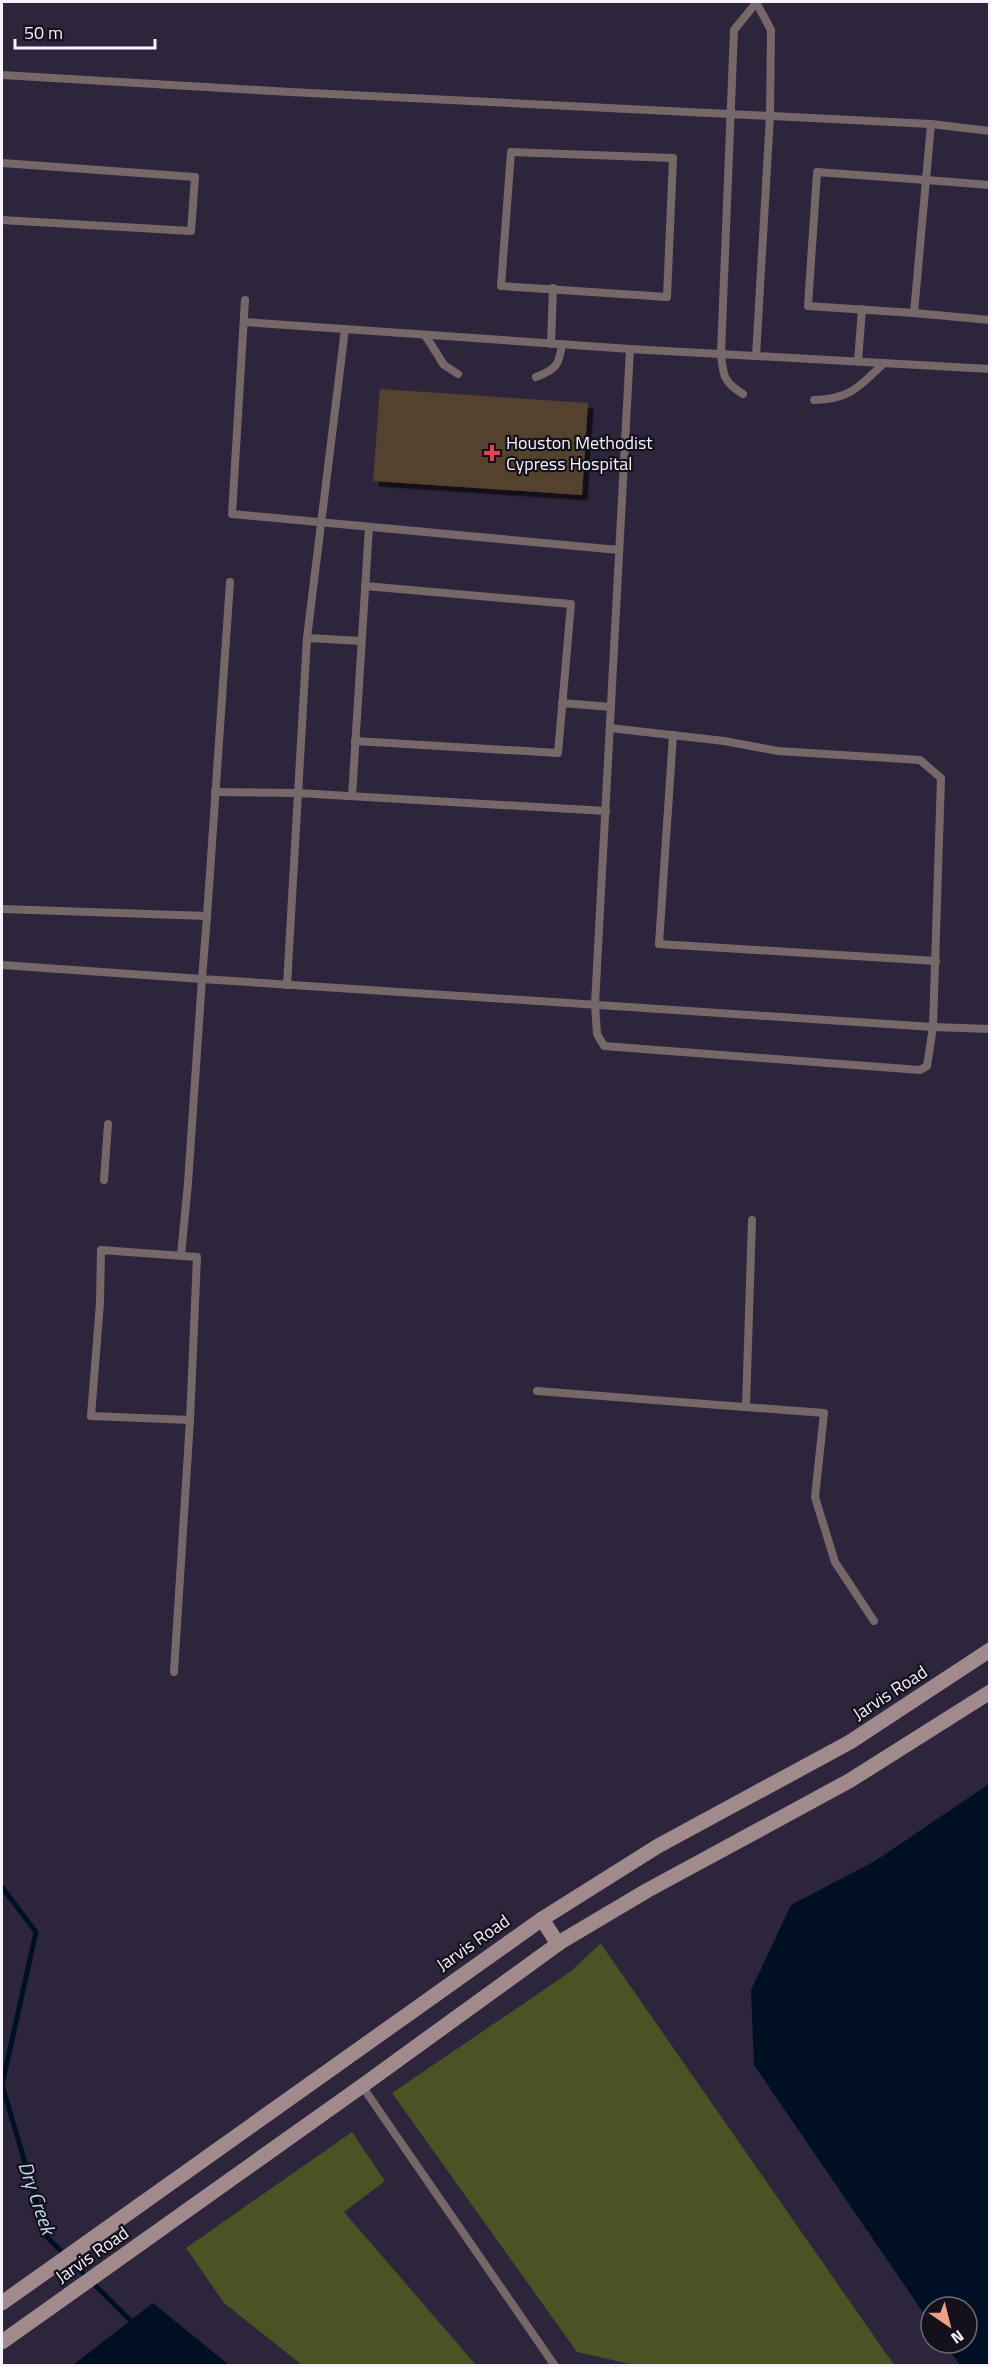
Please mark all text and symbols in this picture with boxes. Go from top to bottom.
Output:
scale bar [15,12,154,50]
text: 50 m [24,19,63,46]
place label: Houston Methodist Cypress Hospital [506,429,653,477]
marker: Houston Methodist Cypress Hospital [483,444,501,462]
street label: Jarvis Road [847,1658,932,1727]
street label: Jarvis Road [430,1907,515,1978]
water label: Dry Creek [11,2157,65,2241]
street label: Jarvis Road [49,2219,134,2290]
north arrow [919,2295,979,2355]
text: N [946,2324,969,2350]

